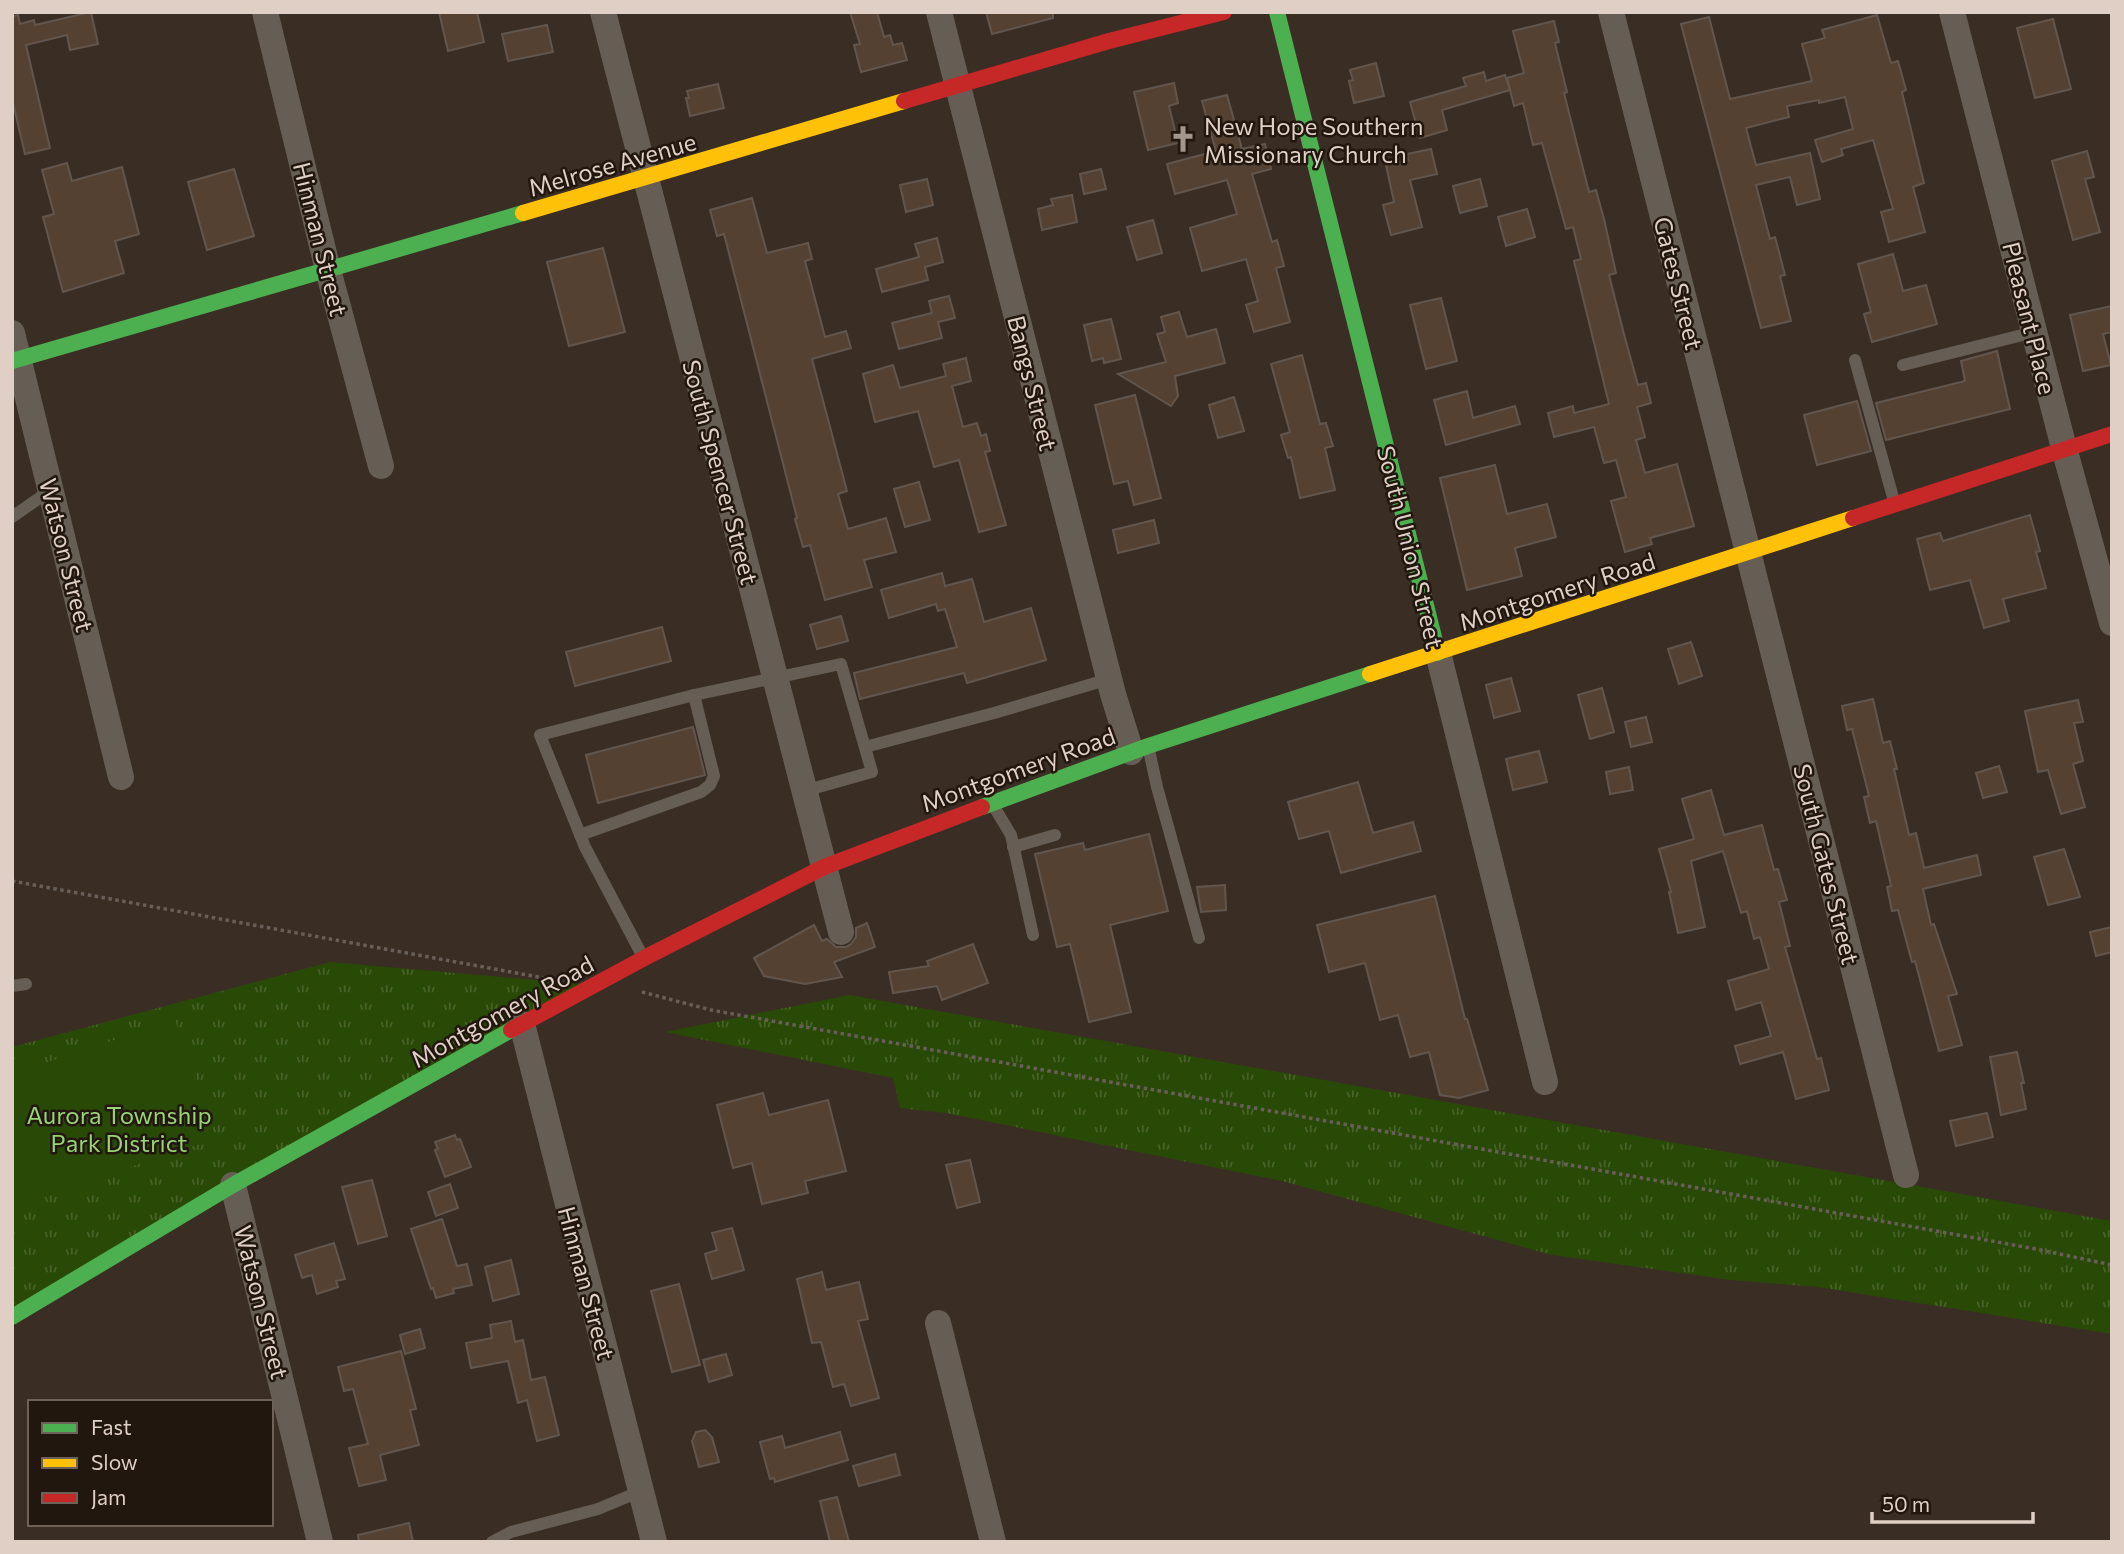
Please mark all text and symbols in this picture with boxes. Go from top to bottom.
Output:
place label: New Hope Southern Missionary Church [1204,111,1423,168]
church icon: New Hope Southern Missionary Church [1168,124,1198,154]
street label: Melrose Avenue [525,126,699,202]
street label: Hinman Street [288,159,354,319]
street label: Gates Street [1649,214,1710,353]
street label: Pleasant Place [1997,239,2063,397]
street label: Bangs Street [1002,312,1064,454]
street label: South Spencer Street [677,357,765,588]
street label: South Union Street [1372,443,1450,652]
street label: Watson Street [34,475,100,635]
street label: Montgomery Road [1455,546,1659,636]
street label: Montgomery Road [917,720,1119,818]
street label: South Gates Street [1788,761,1866,968]
street label: Montgomery Road [406,949,598,1073]
park label: Aurora Township Park District [26,1100,212,1157]
street label: Hinman Street [553,1203,621,1363]
street label: Watson Street [229,1222,295,1382]
legend [28,1400,273,1526]
text: Fast [91,1414,132,1439]
text: Slow [91,1449,138,1474]
scale bar [1872,1480,2033,1524]
text: Jam [91,1484,126,1509]
text: 50 m [1882,1491,1930,1516]

